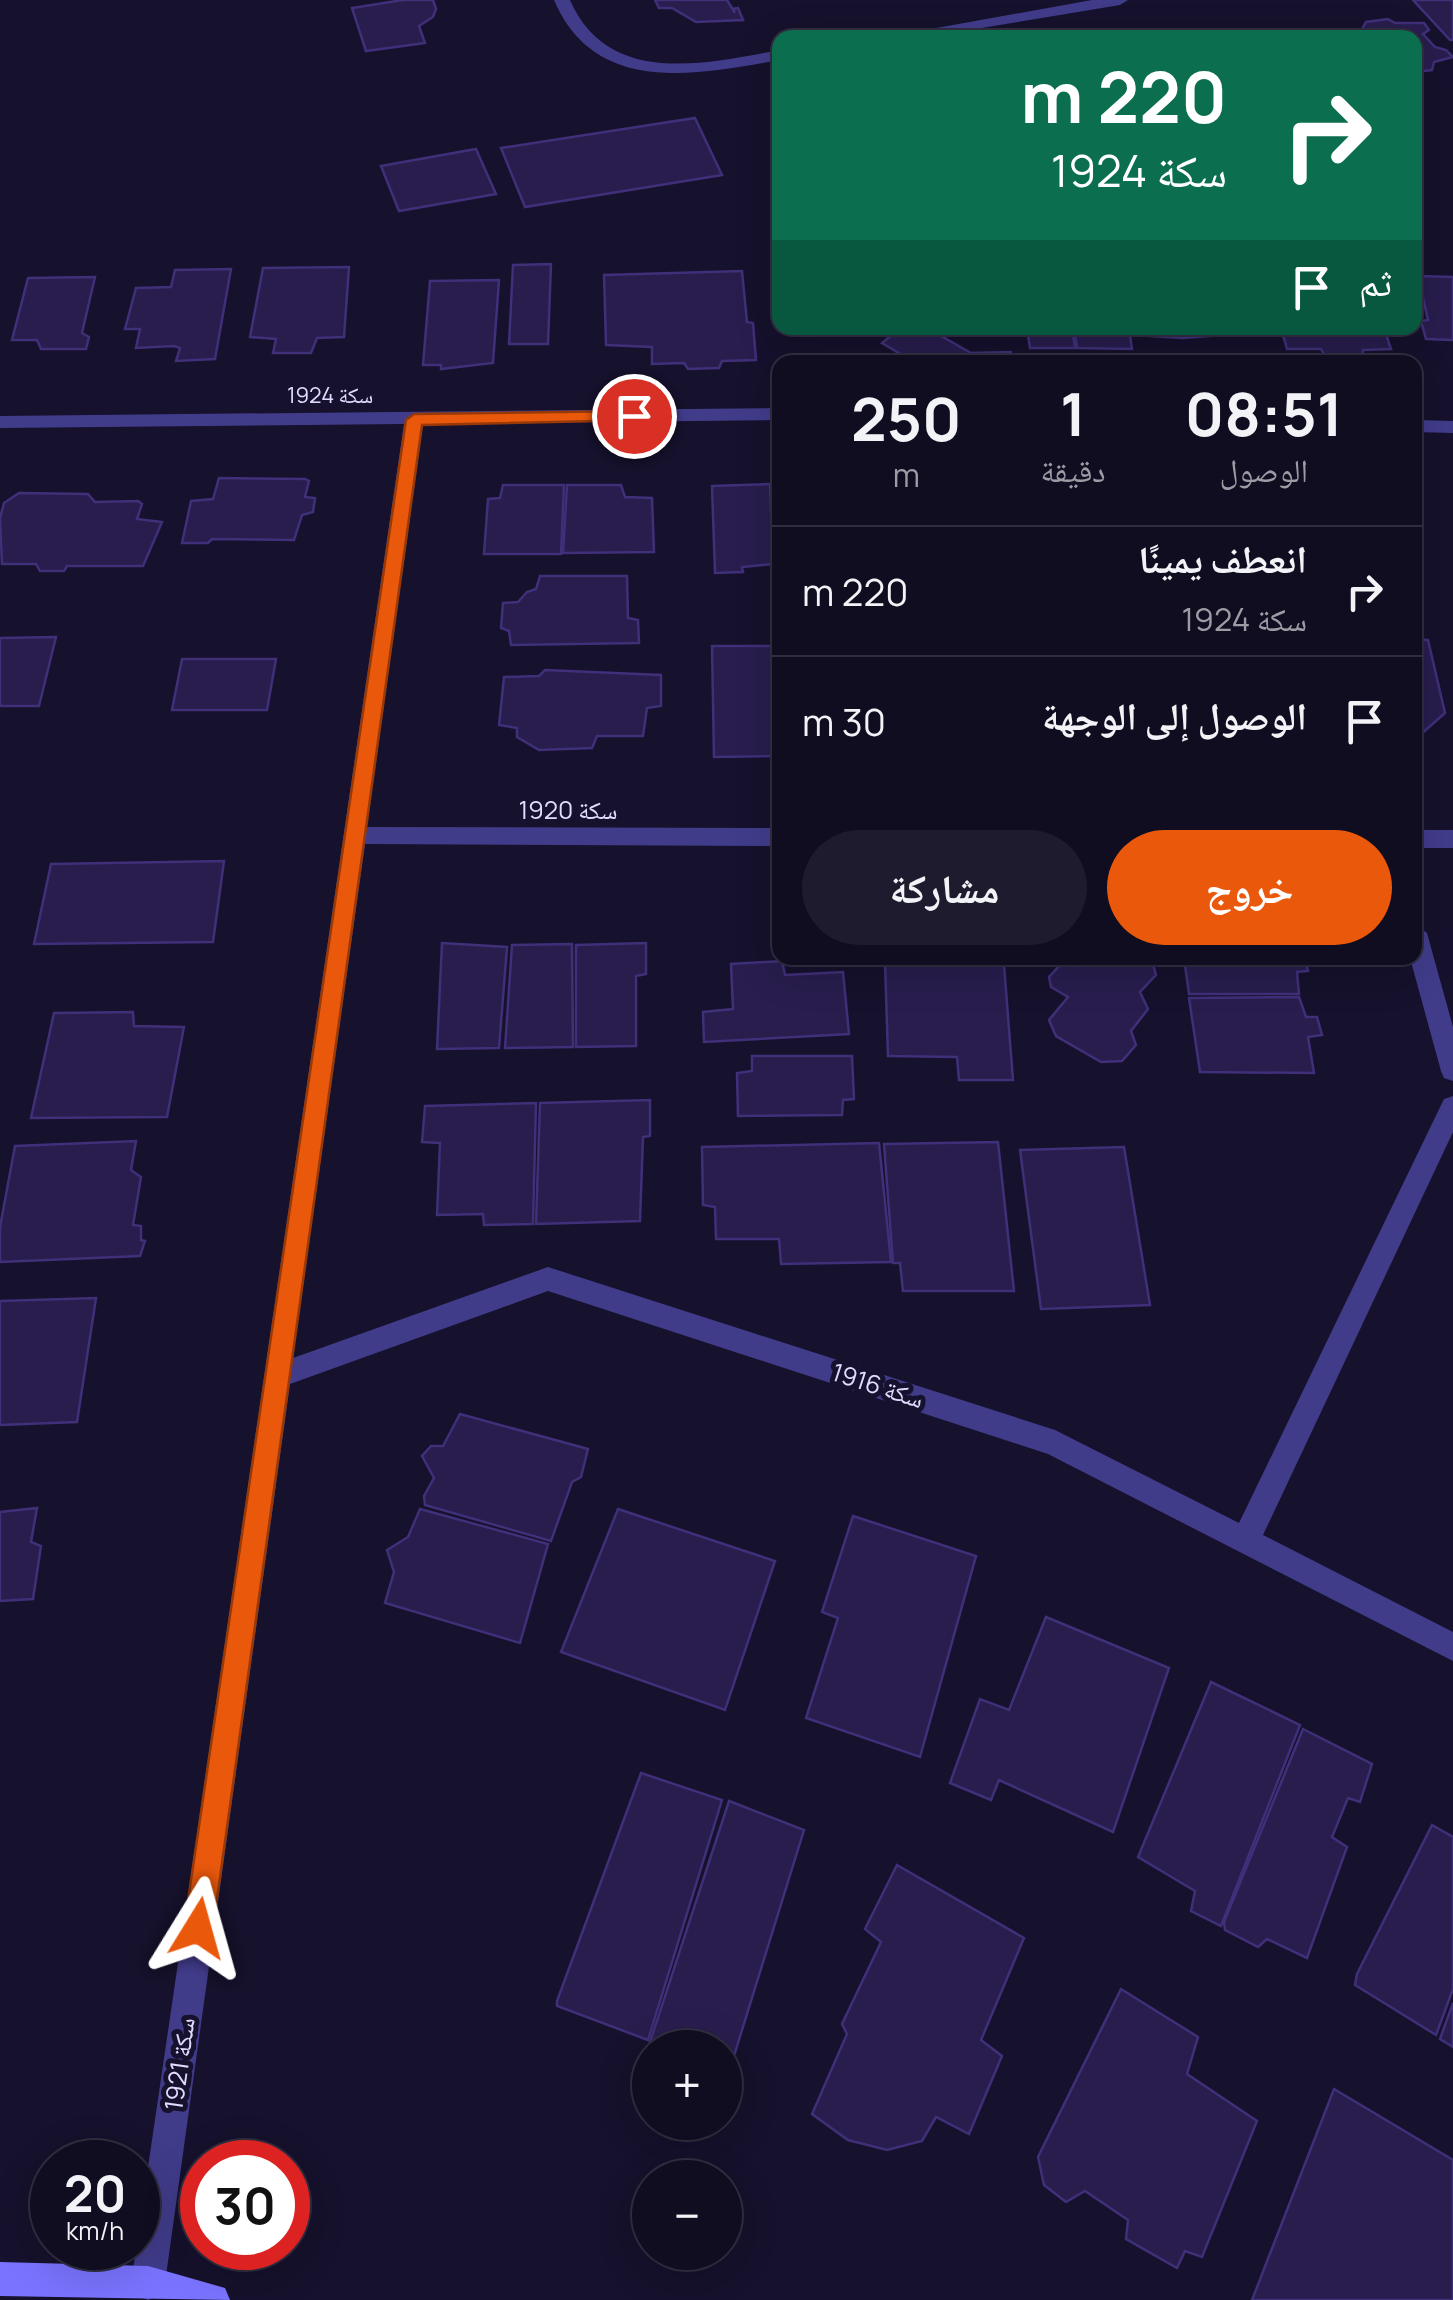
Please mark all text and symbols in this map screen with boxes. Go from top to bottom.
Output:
text: 220 m [1021,48,1227,144]
icon: right [1262,70,1392,200]
text: سكة 1924 [1051,139,1227,201]
text: ثم [1359,255,1392,307]
icon: arrive [1284,260,1339,315]
text: 1 [1060,372,1086,454]
text: 08:51 [1185,372,1343,454]
pin [592,374,677,459]
text: 250 [851,377,961,459]
street label: سكة 1924 [287,380,373,410]
icon: arrive [607,389,662,444]
text: دقيقة [1041,448,1106,492]
text: الوصول [1220,448,1308,492]
text: m [893,453,920,497]
text: انعطف يمينًا [1138,532,1307,584]
icon: right [1337,564,1392,619]
text: 220 m [802,565,908,617]
text: سكة 1924 [1182,597,1307,641]
text: الوصول إلى الوجهة [1042,689,1307,741]
icon: arrive [1337,694,1392,749]
text: 30 m [802,695,886,747]
street label: سكة 1920 [519,792,618,827]
button: مشاركة [802,830,1087,945]
button: خروج [1107,830,1392,945]
street label: سكة 1916 [828,1354,928,1416]
position arrow [146,1876,250,1980]
street label: سكة 1921 [155,2015,203,2113]
map controls [632,2030,742,2270]
button: + [632,2030,742,2140]
speed limit sign: 30 [180,2140,310,2270]
text: 20 [64,2159,126,2227]
button: − [632,2160,742,2270]
text: km/h [66,2213,124,2248]

